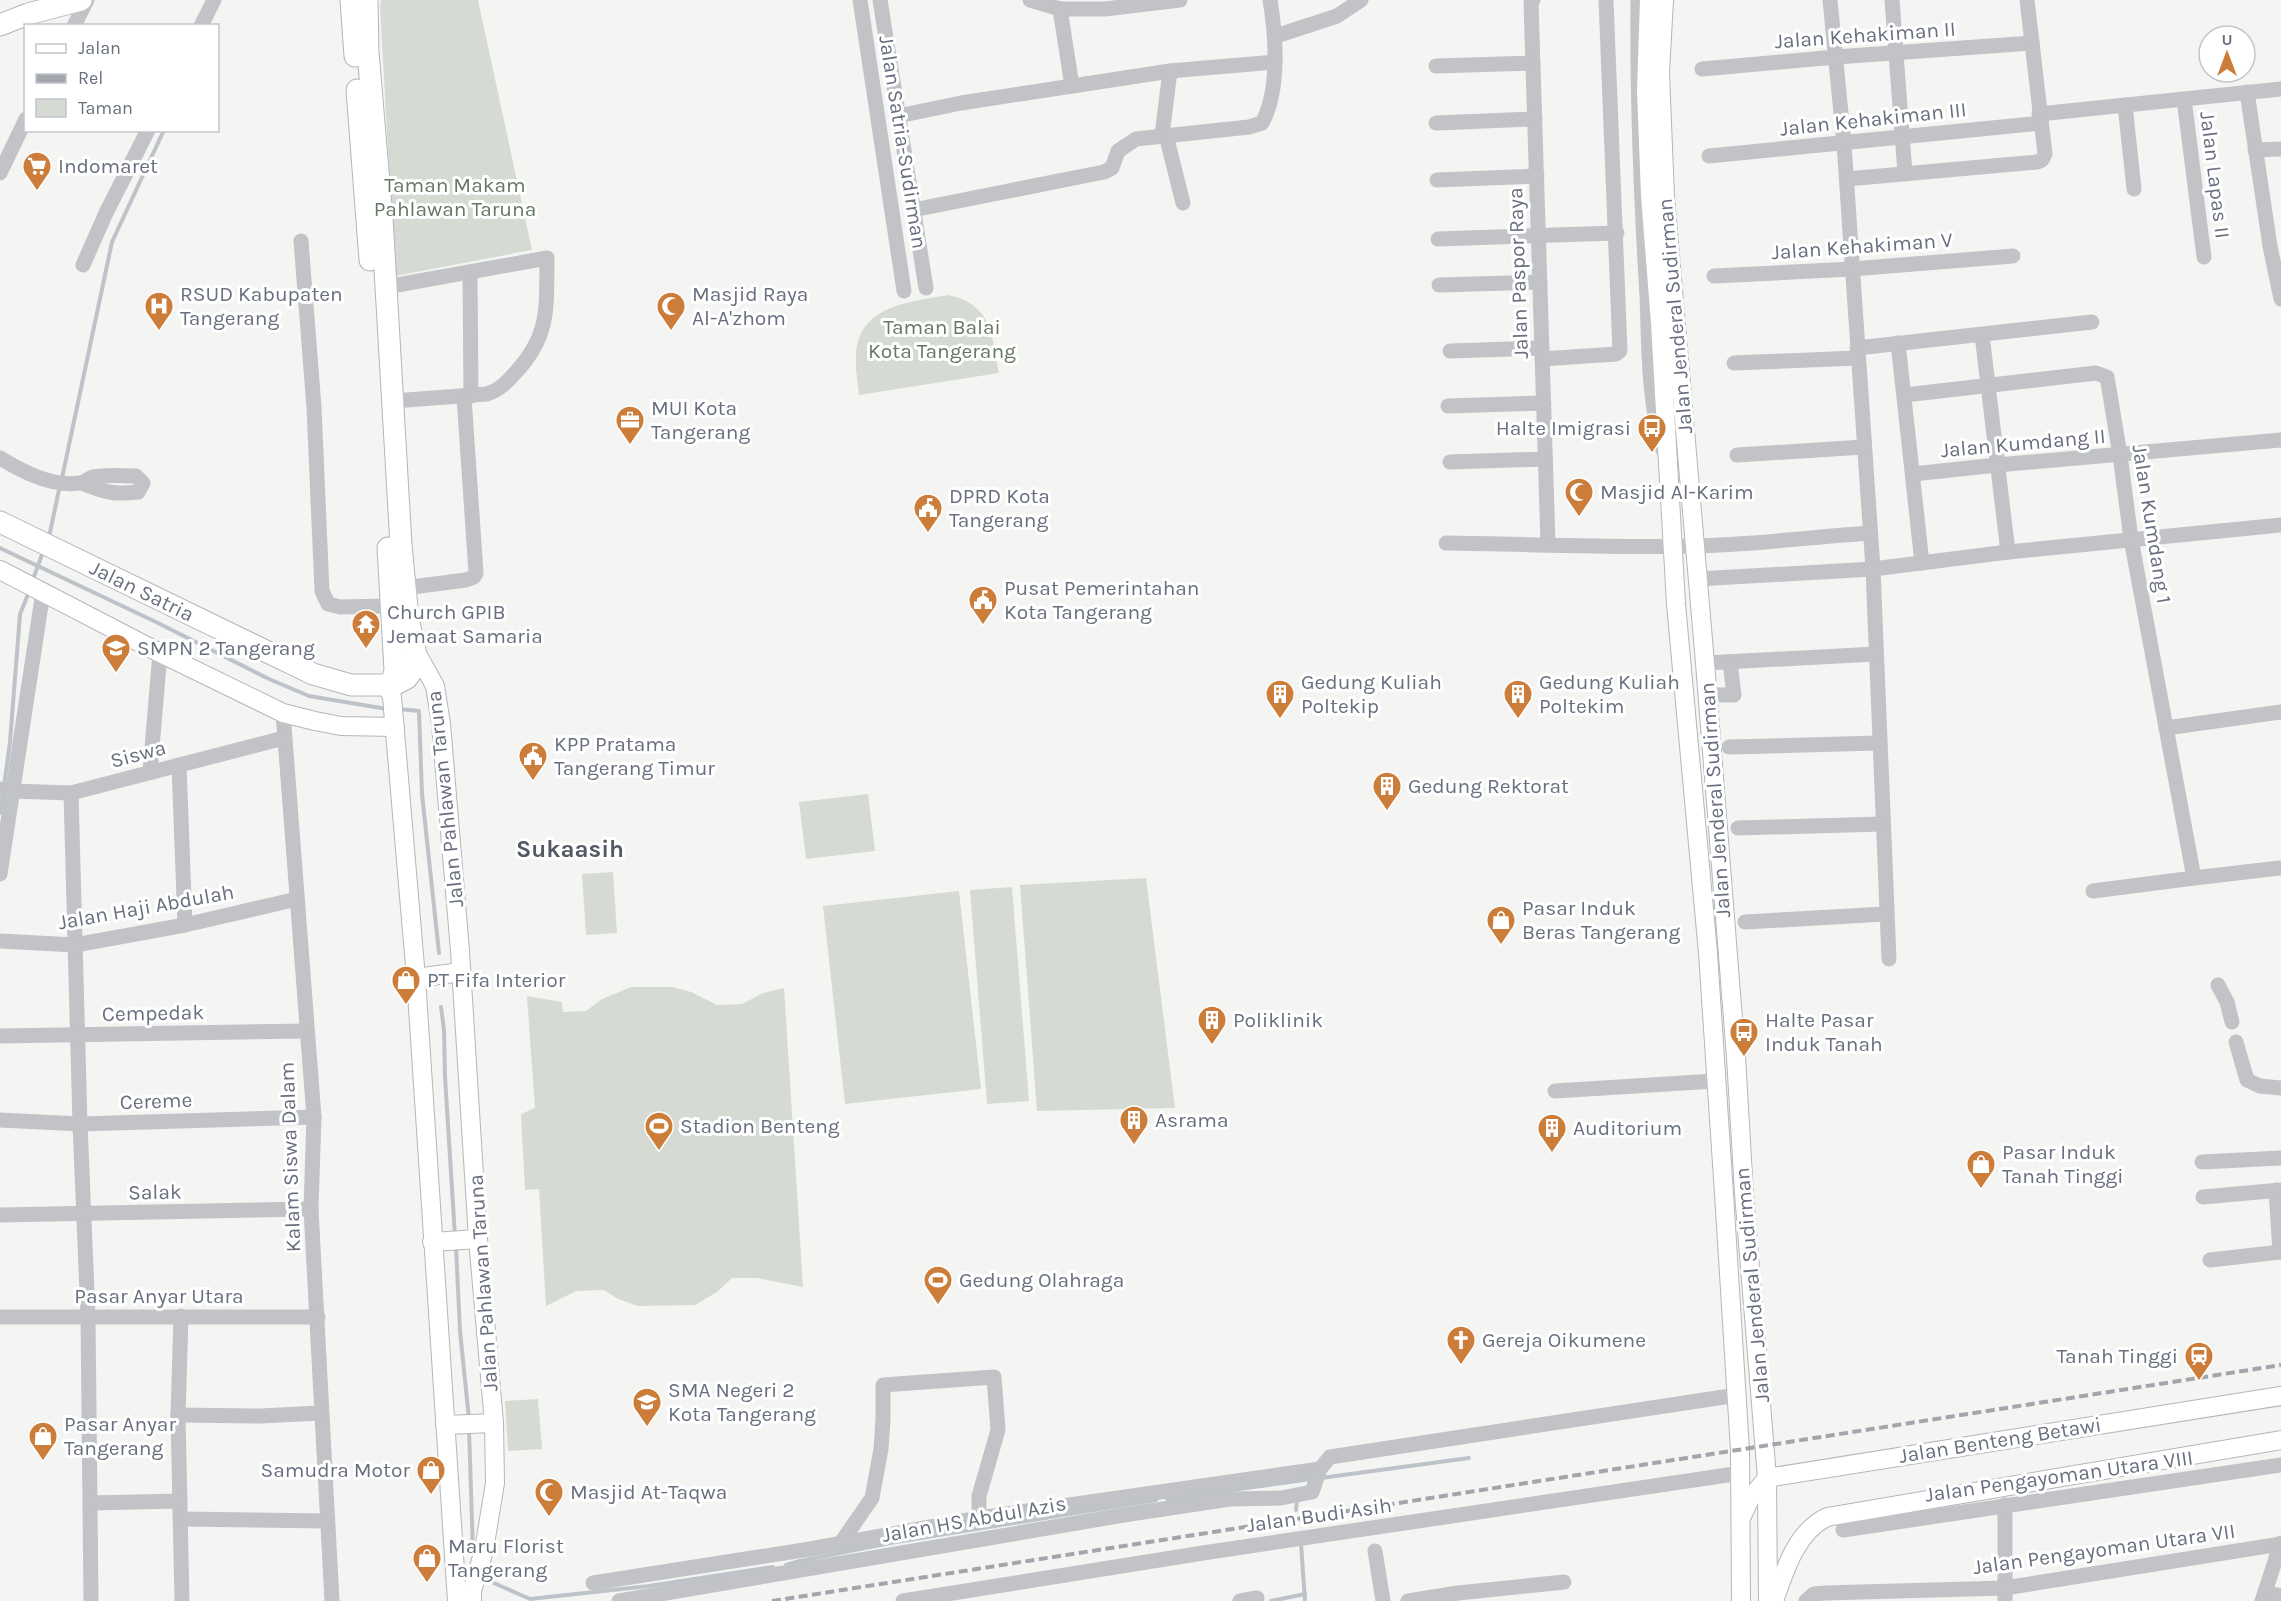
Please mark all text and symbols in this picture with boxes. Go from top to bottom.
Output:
street label: Jalan Kehakiman II [1774,17,1956,53]
legend [24,24,219,132]
north arrow [2197,24,2257,84]
text: U [2221,30,2233,49]
street label: Jalan Satria-Sudirman [874,34,932,250]
text: Jalan [78,37,121,59]
text: Rel [78,67,103,89]
text: Taman [78,97,133,119]
street label: Jalan Kehakiman III [1779,97,1967,141]
street label: Jalan Lapas II [2195,110,2235,240]
supermarket icon: Indomaret [21,150,53,192]
place label: Indomaret [58,154,158,178]
park label: Taman Makam Pahlawan Taruna [374,173,536,221]
street label: Jalan Paspor Raya [1503,187,1533,359]
street label: Jalan Jenderal Sudirman [1653,197,1697,435]
street label: Jalan Kehakiman V [1771,228,1954,264]
place label: RSUD Kabupaten Tangerang [180,282,343,330]
place label: Masjid Raya Al-A'zhom [692,282,808,330]
hospital icon: RSUD Kabupaten Tangerang [143,290,175,332]
mosque icon: Masjid Raya Al-A'zhom [655,290,687,332]
park label: Taman Balai Kota Tangerang [868,315,1016,363]
place label: MUI Kota Tangerang [651,396,750,444]
office icon: MUI Kota Tangerang [614,404,646,446]
bus stop icon: Halte Imigrasi [1636,412,1668,454]
place label: Halte Imigrasi [1496,416,1631,440]
street label: Jalan Kumdang II [1939,424,2107,462]
street label: Jalan Kumdang 1 [2128,443,2176,605]
mosque icon: Masjid Al-Karim [1563,476,1595,518]
place label: Masjid Al-Karim [1600,480,1754,504]
place label: DPRD Kota Tangerang [949,484,1050,532]
public building icon: DPRD Kota Tangerang [912,492,944,534]
street label: Jalan Satria [86,556,198,626]
place label: Pusat Pemerintahan Kota Tangerang [1004,576,1200,624]
public building icon: Pusat Pemerintahan Kota Tangerang [967,584,999,626]
place label: Church GPIB Jemaat Samaria [387,600,543,648]
temple icon: Church GPIB Jemaat Samaria [350,608,382,650]
school or university icon: SMPN 2 Tangerang [100,632,132,674]
place label: SMPN 2 Tangerang [137,636,315,660]
place label: Gedung Kuliah Poltekip [1301,670,1442,718]
place label: Gedung Kuliah Poltekim [1539,670,1680,718]
building icon: Gedung Kuliah Poltekip [1264,678,1296,720]
building icon: Gedung Kuliah Poltekim [1502,678,1534,720]
street label: Jalan Jenderal Sudirman [1695,681,1735,919]
street label: Jalan Pahlawan Taruna [422,690,468,908]
place label: KPP Pratama Tangerang Timur [554,732,715,780]
street label: Siswa [107,735,169,773]
public building icon: KPP Pratama Tangerang Timur [517,740,549,782]
building icon: Gedung Rektorat [1371,770,1403,812]
place label: Gedung Rektorat [1408,774,1569,798]
district label: Sukaasih [516,835,624,863]
street label: Jalan Haji Abdulah [56,880,236,934]
place label: Pasar Induk Beras Tangerang [1522,896,1680,944]
shop icon: Pasar Induk Beras Tangerang [1485,904,1517,946]
shop icon: PT Fifa Interior [390,964,422,1006]
place label: PT Fifa Interior [427,968,566,992]
street label: Cempedak [102,1000,204,1026]
building icon: Poliklinik [1196,1004,1228,1046]
place label: Poliklinik [1233,1008,1323,1032]
place label: Halte Pasar Induk Tanah [1765,1008,1883,1056]
bus stop icon: Halte Pasar Induk Tanah [1728,1016,1760,1058]
street label: Kalam Siswa Dalam [275,1061,305,1253]
street label: Cereme [119,1088,193,1114]
building icon: Asrama [1118,1104,1150,1146]
place label: Asrama [1155,1108,1228,1132]
sports icon: Stadion Benteng [643,1110,675,1152]
building icon: Auditorium [1536,1112,1568,1154]
place label: Stadion Benteng [680,1114,840,1138]
place label: Auditorium [1573,1116,1682,1140]
place label: Pasar Induk Tanah Tinggi [2002,1140,2124,1188]
shop icon: Pasar Induk Tanah Tinggi [1965,1148,1997,1190]
street label: Jalan Jenderal Sudirman [1730,1166,1774,1404]
street label: Jalan Pahlawan Taruna [463,1174,503,1392]
street label: Salak [128,1180,182,1204]
sports icon: Gedung Olahraga [922,1264,954,1306]
place label: Gedung Olahraga [959,1268,1124,1292]
street label: Pasar Anyar Utara [74,1284,244,1308]
church icon: Gereja Oikumene [1445,1324,1477,1366]
place label: Gereja Oikumene [1482,1328,1646,1352]
station icon: Tanah Tinggi [2183,1340,2215,1382]
place label: Tanah Tinggi [2056,1344,2178,1368]
place label: SMA Negeri 2 Kota Tangerang [668,1378,816,1426]
school or university icon: SMA Negeri 2 Kota Tangerang [631,1386,663,1428]
place label: Pasar Anyar Tangerang [64,1412,176,1460]
street label: Jalan Benteng Betawi [1897,1412,2103,1468]
shop icon: Pasar Anyar Tangerang [27,1420,59,1462]
street label: Jalan Pengayoman Utara VIII [1923,1445,2195,1507]
shop icon: Samudra Motor [415,1454,447,1496]
place label: Samudra Motor [261,1458,410,1482]
mosque icon: Masjid At-Taqwa [533,1476,565,1518]
place label: Masjid At-Taqwa [570,1480,727,1504]
street label: Jalan HS Abdul Azis [880,1491,1068,1547]
street label: Jalan Budi Asih [1245,1493,1393,1537]
street label: Jalan Pengayoman Utara VII [1971,1519,2237,1579]
place label: Maru Florist Tangerang [448,1534,564,1582]
shop icon: Maru Florist Tangerang [411,1542,443,1584]

